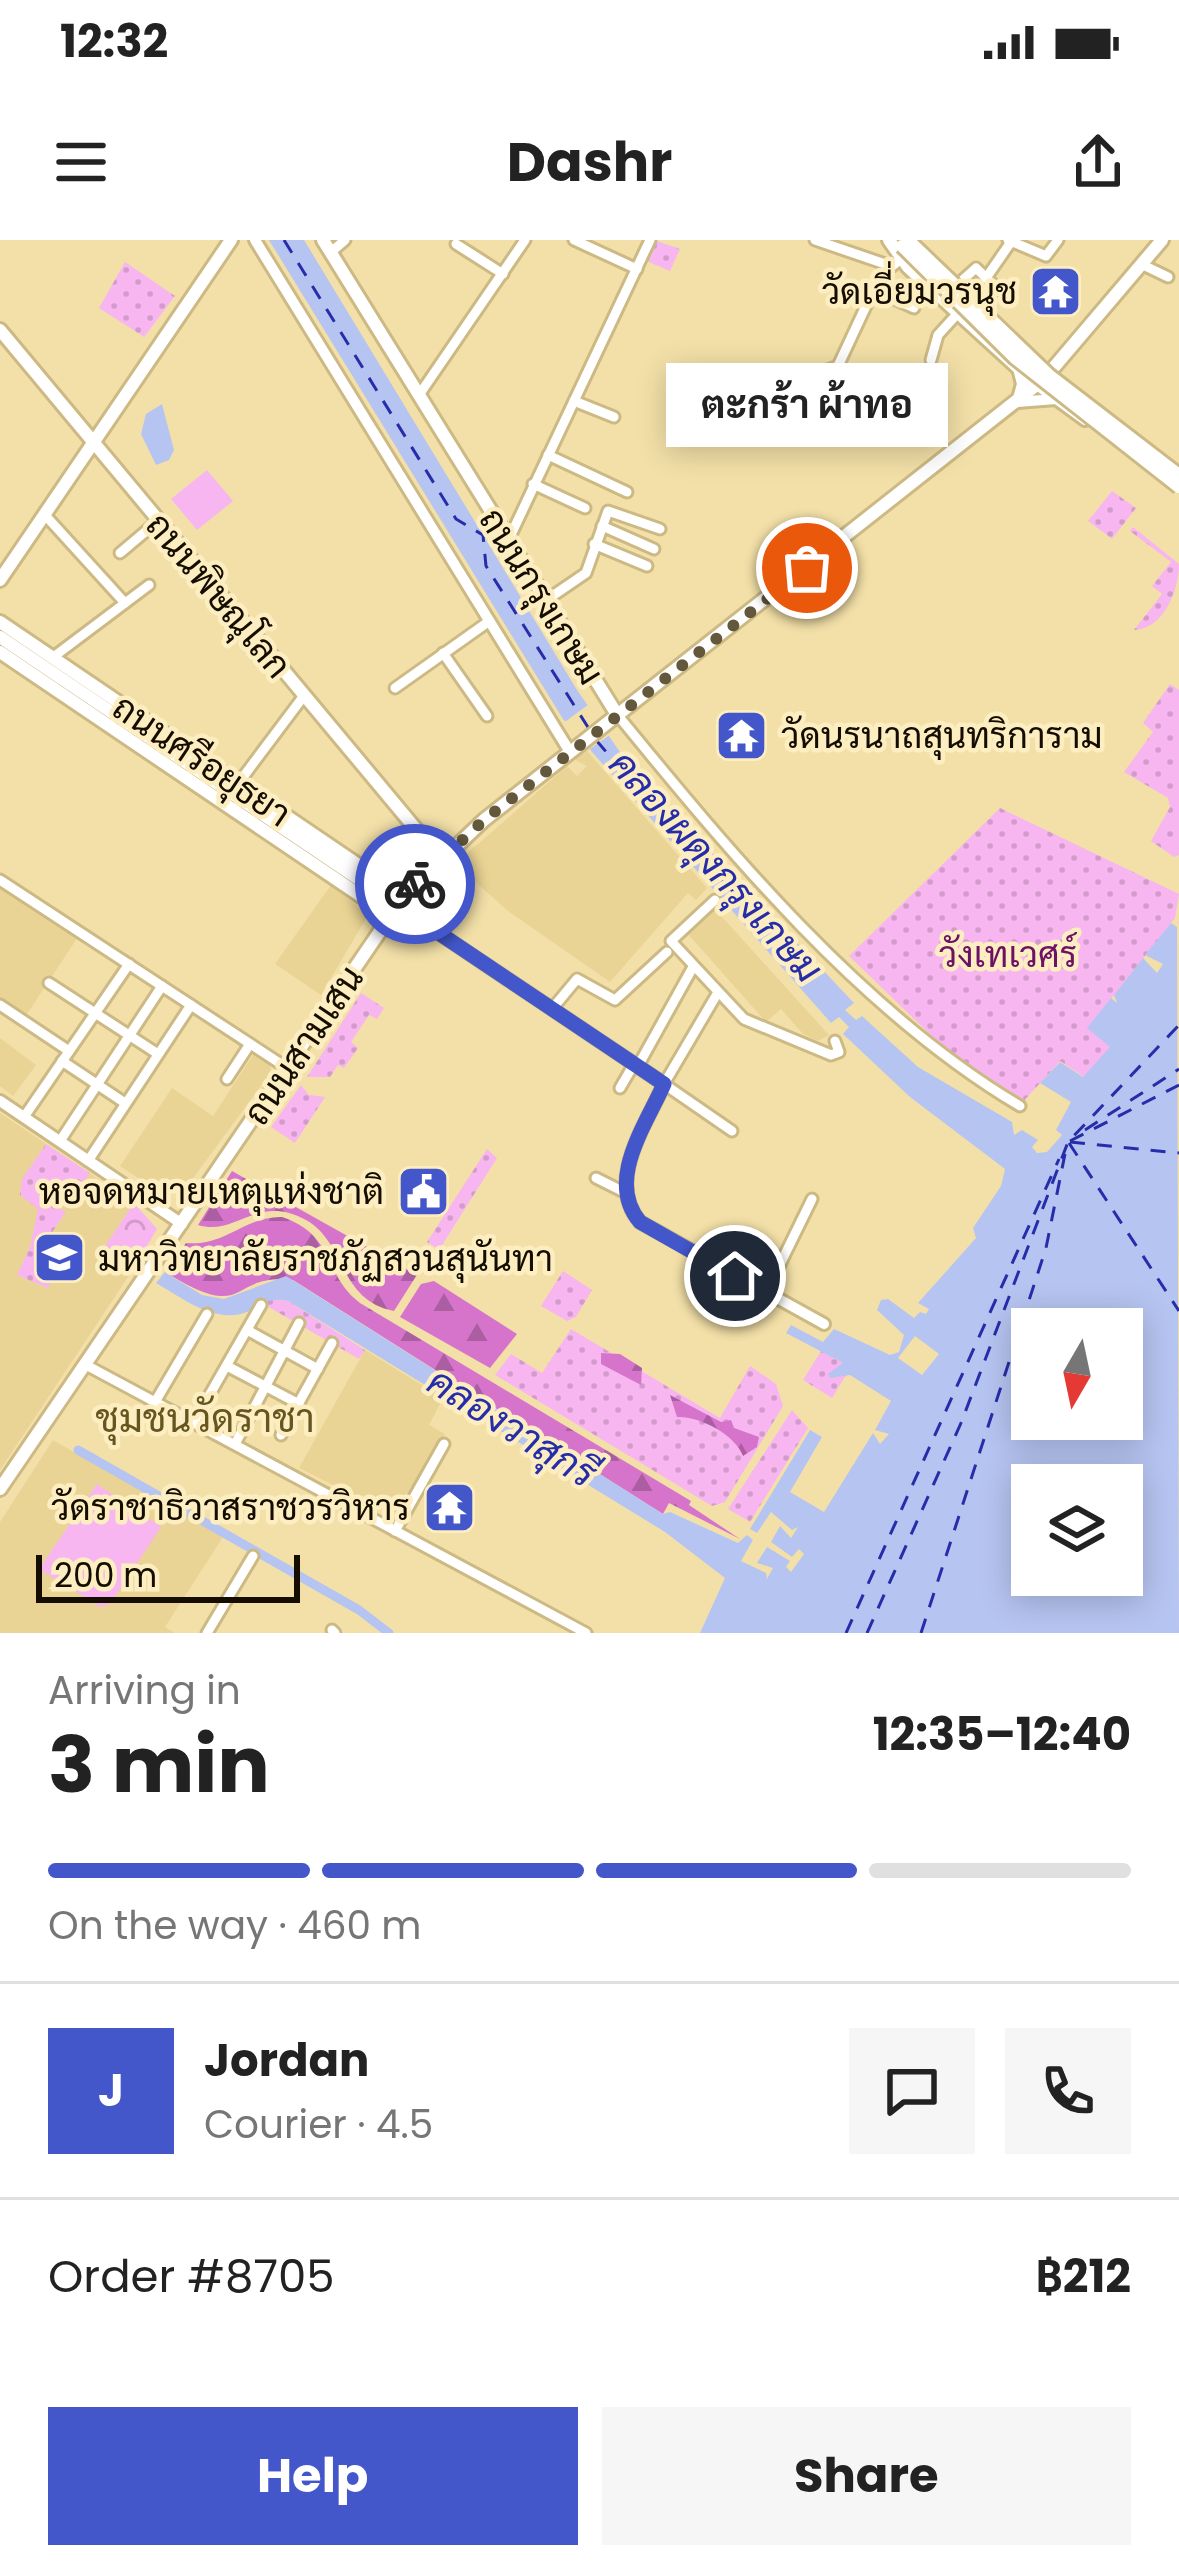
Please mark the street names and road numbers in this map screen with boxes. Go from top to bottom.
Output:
street label: ถนนกรุงเกษม [467,498,616,694]
street label: ถนนพิษณุโลก [134,501,303,689]
street label: ถนนศรีอยุธยา [102,682,301,839]
street label: ถนนสามเสน [231,955,375,1135]

